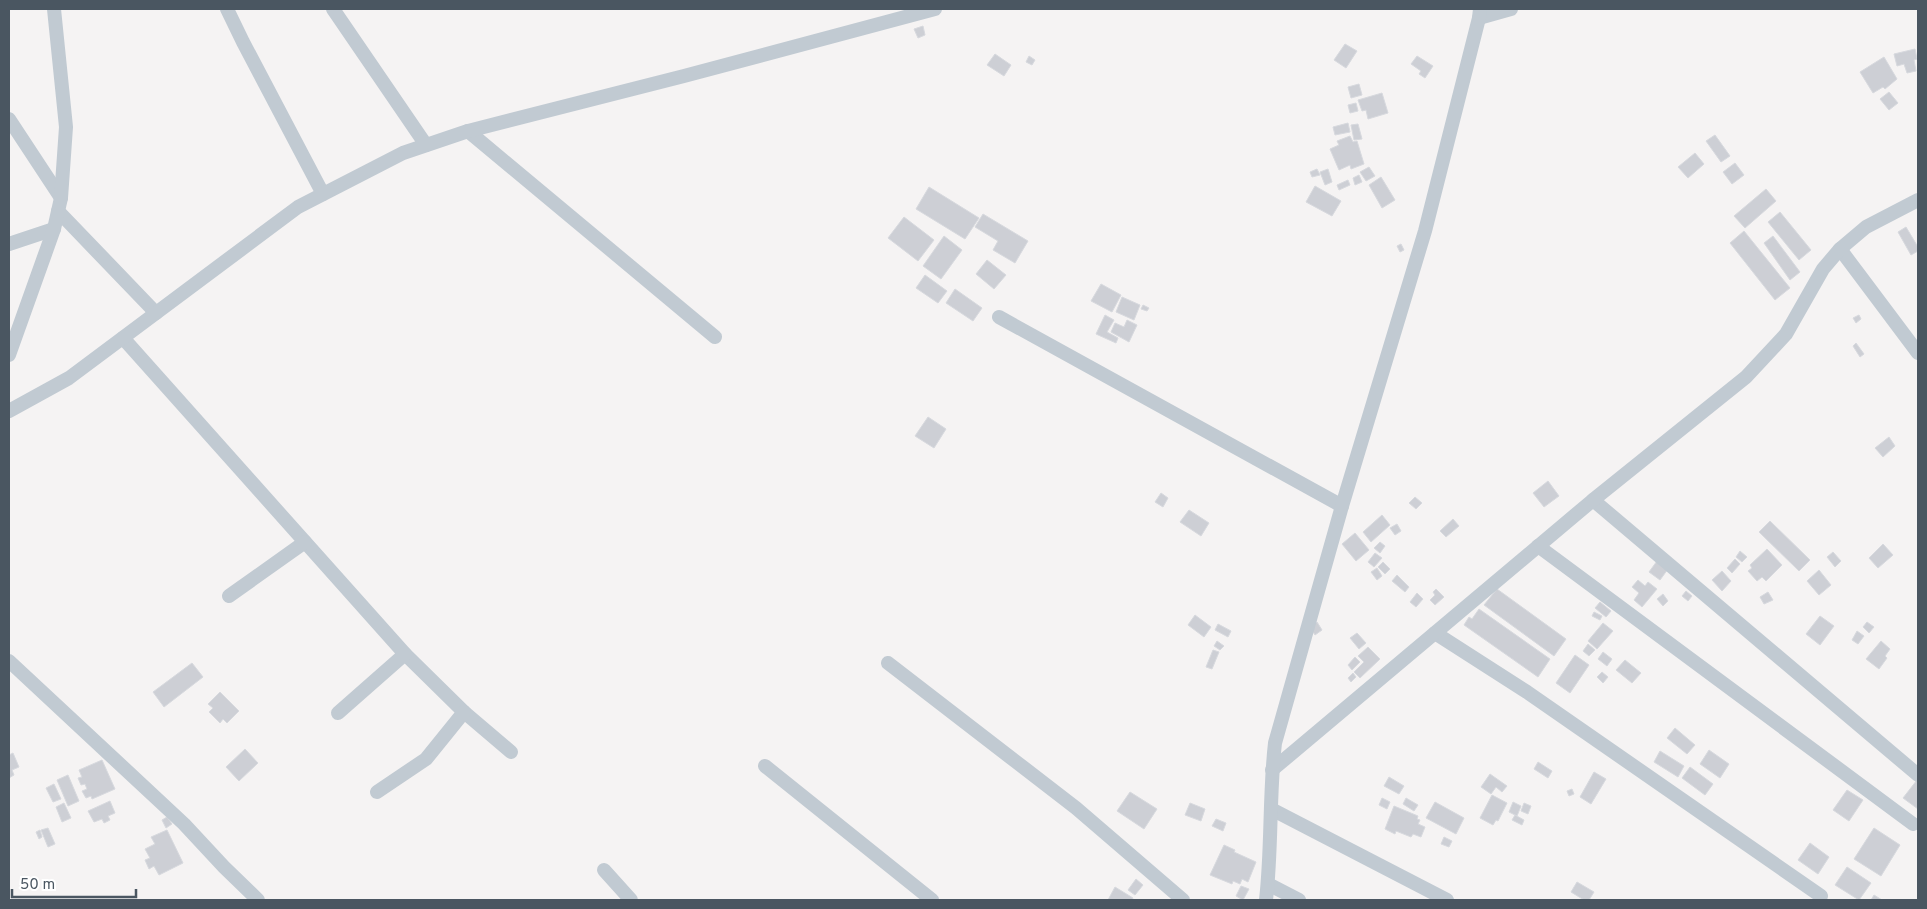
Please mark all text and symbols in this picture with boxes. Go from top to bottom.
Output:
scale bar [12,866,136,898]
text: 50 m [20,876,55,895]

